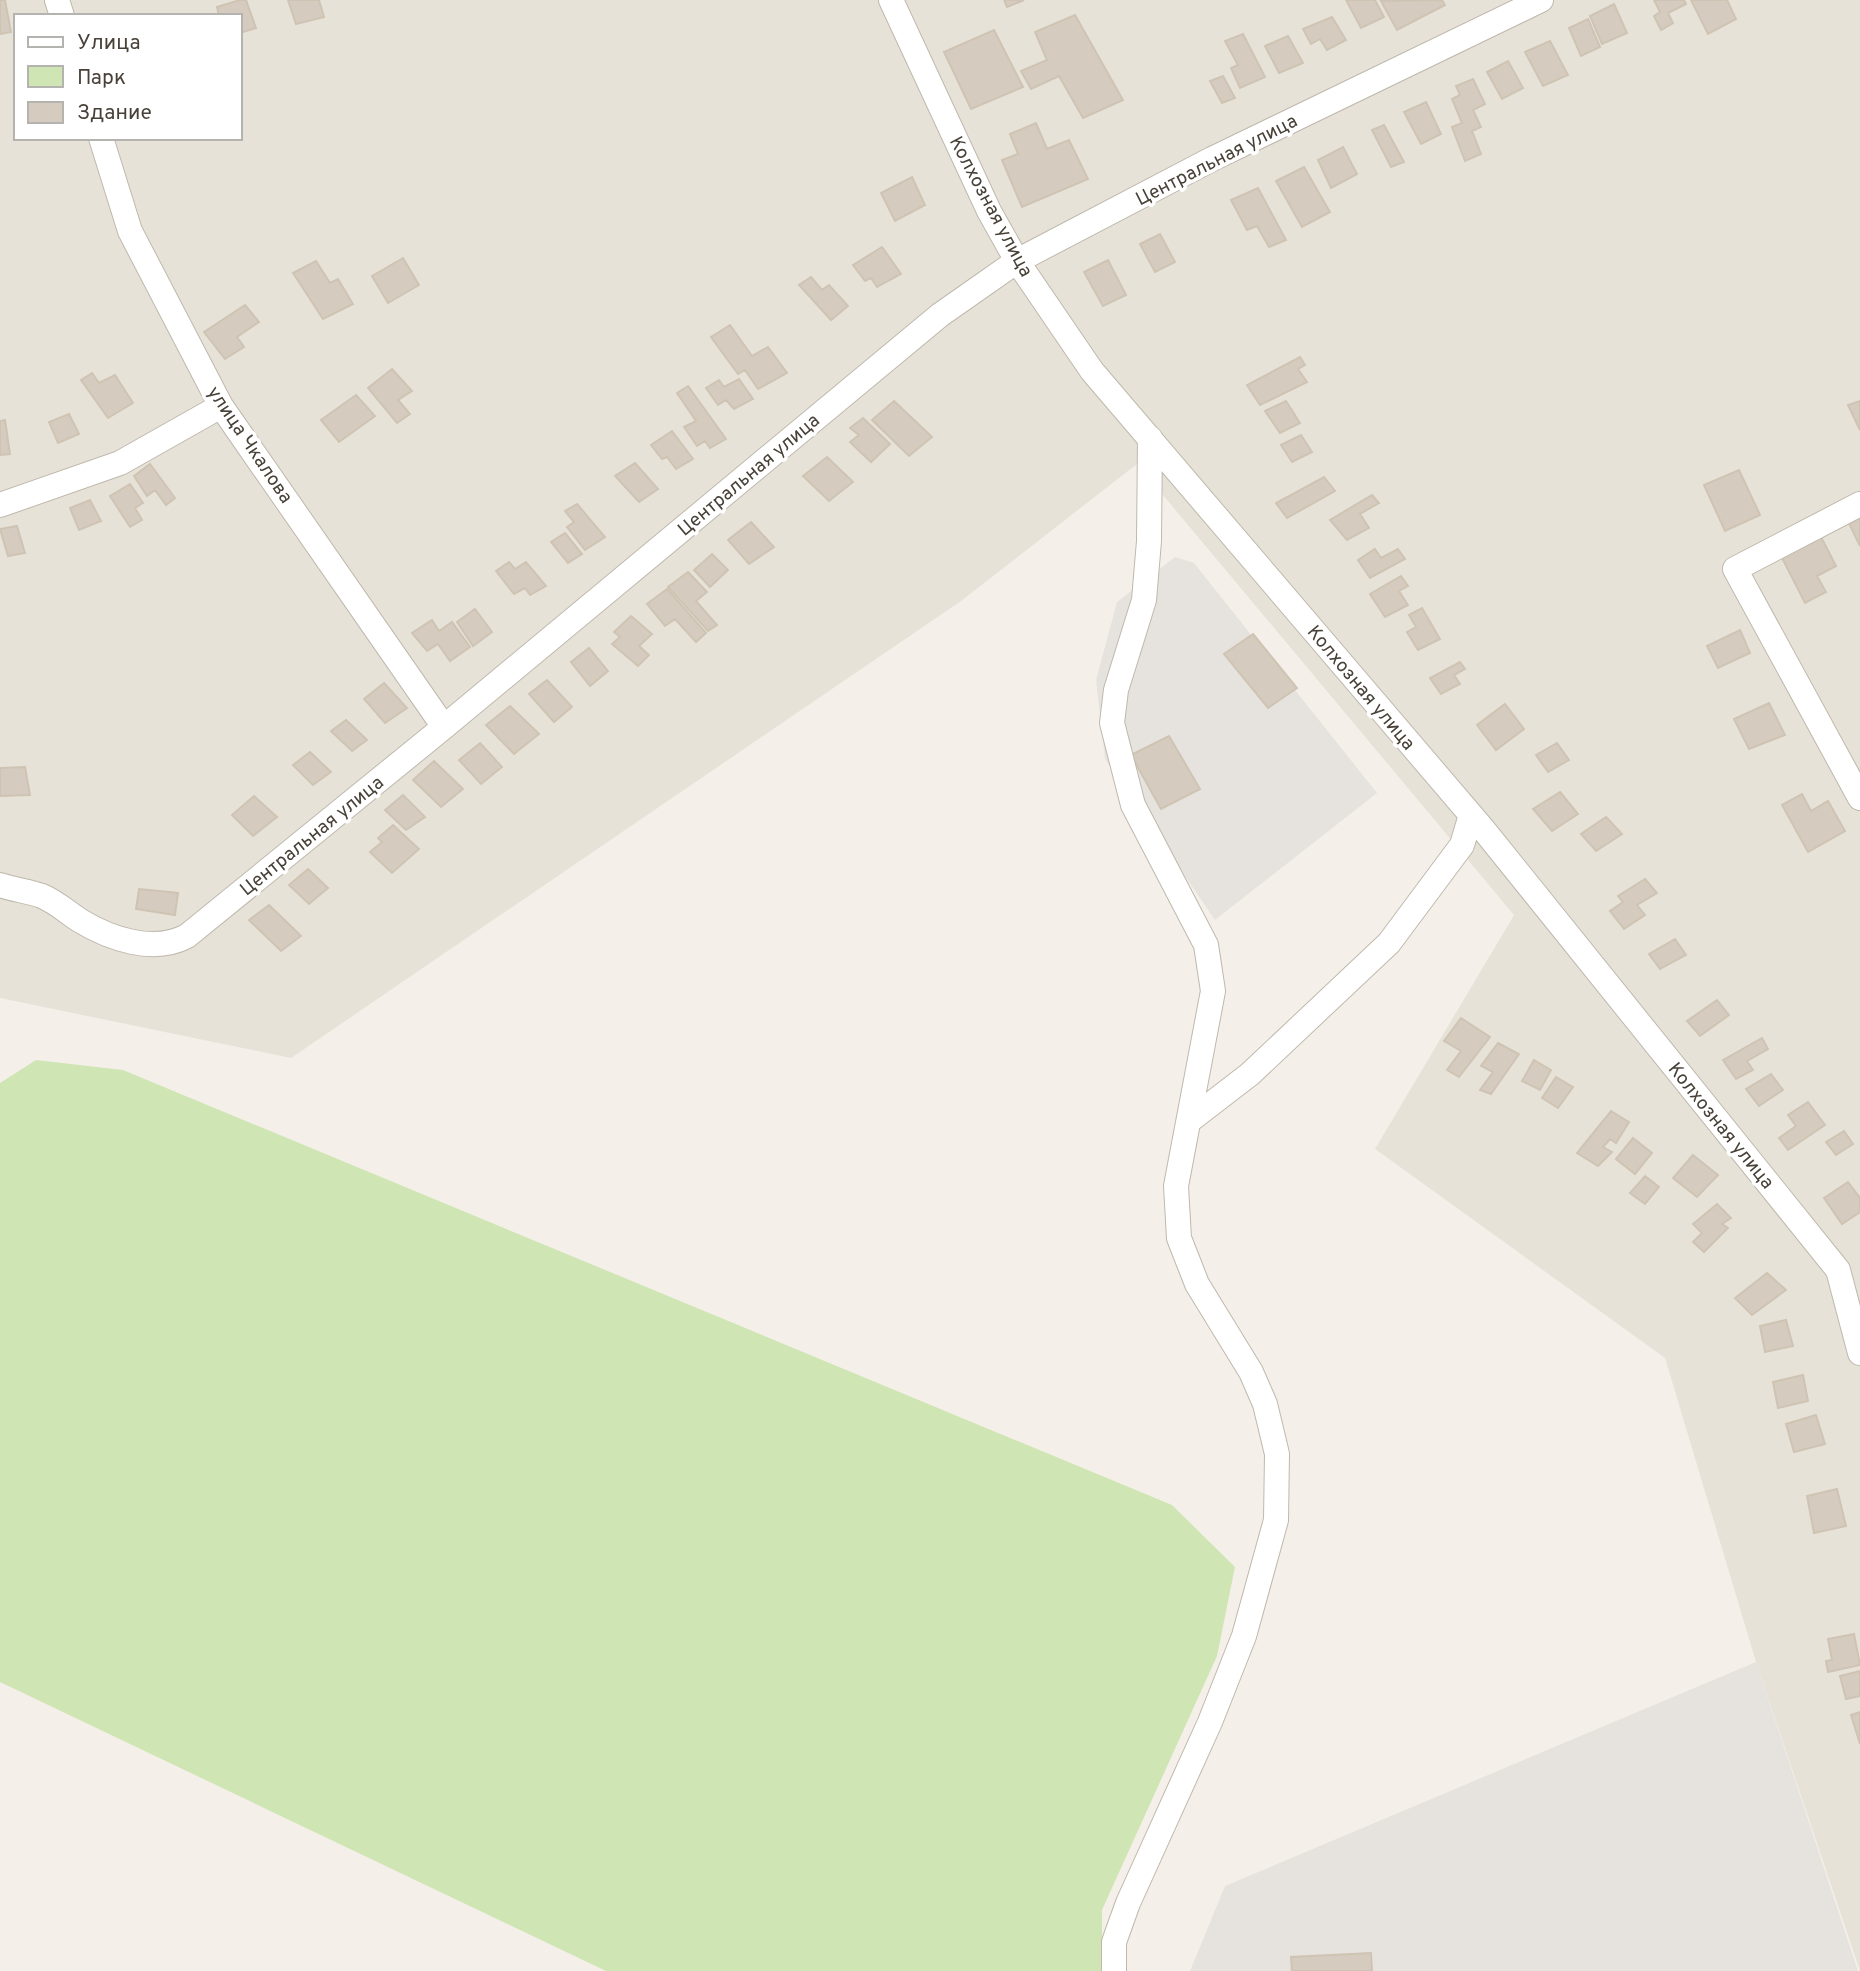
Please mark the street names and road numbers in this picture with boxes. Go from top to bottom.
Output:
street label: Центральная улица [1132,110,1302,212]
street label: Колхозная улица [943,132,1037,281]
street label: улица Чкалова [201,382,297,508]
street label: Центральная улица [673,409,825,542]
street label: Колхозная улица [1301,621,1420,756]
street label: Центральная улица [235,771,389,902]
street label: Колхозная улица [1662,1058,1779,1194]

